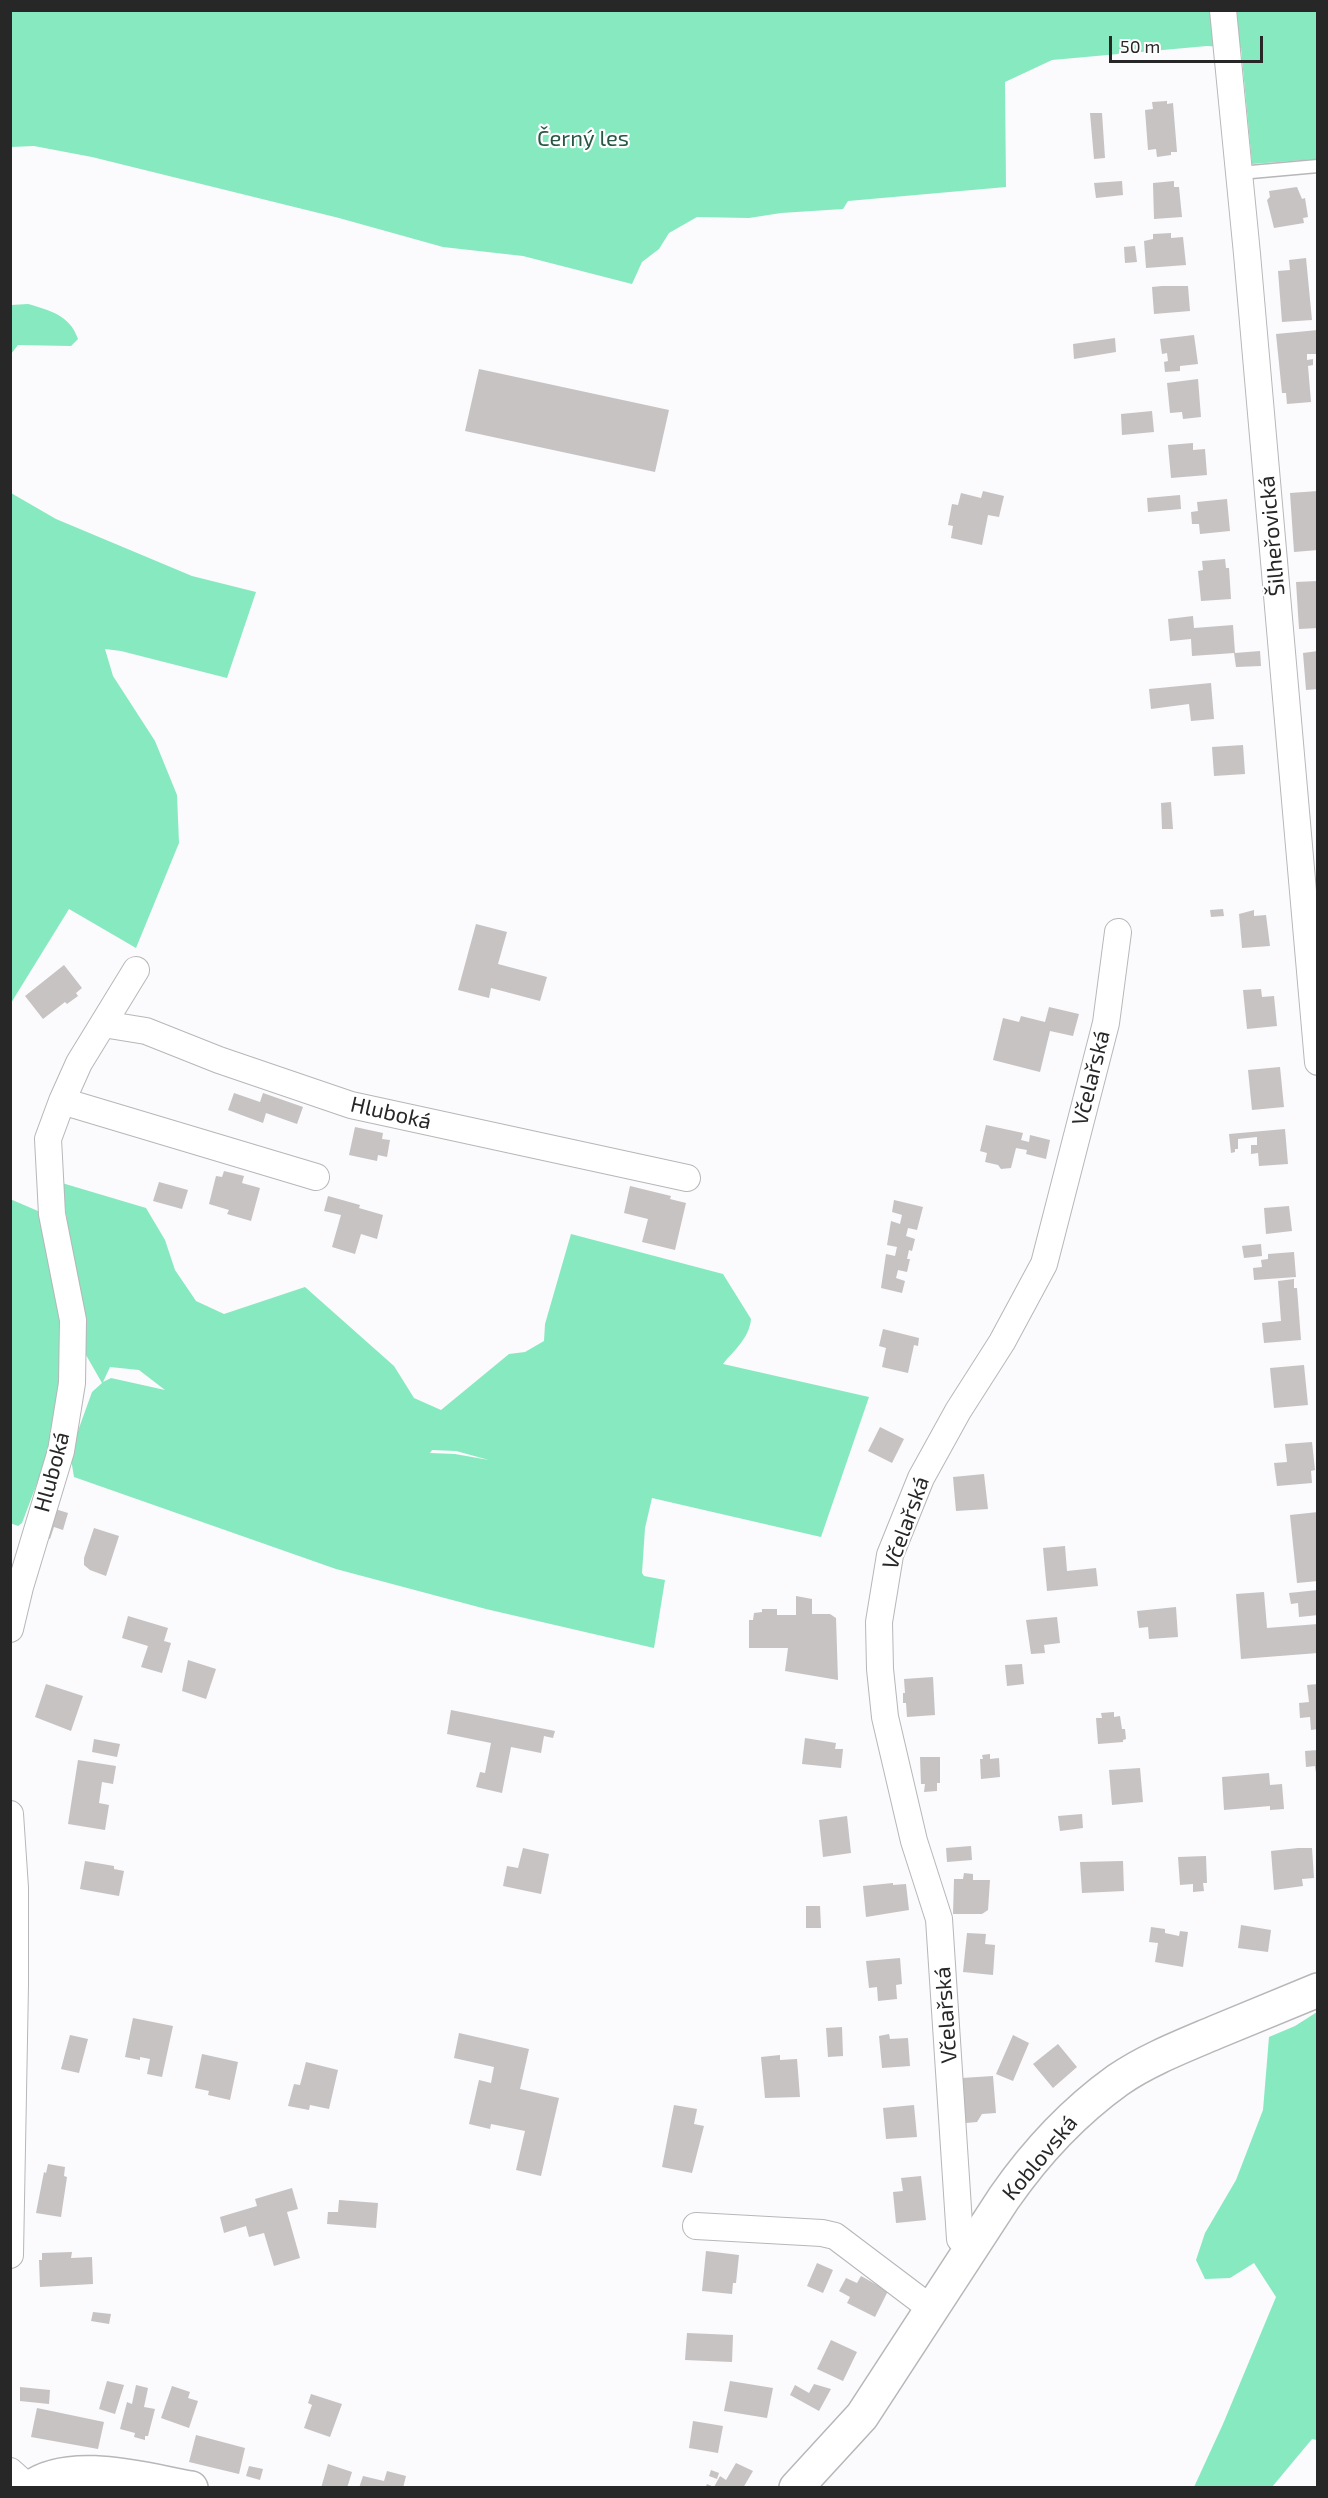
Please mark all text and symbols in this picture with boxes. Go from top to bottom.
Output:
scale bar [1112,24,1266,62]
text: 50 m [1120,35,1160,57]
park label: Černý les [537,126,629,152]
street label: Šilheřovická [1254,475,1290,597]
street label: Včelařská [1066,1028,1116,1128]
street label: Hluboká [348,1091,434,1135]
street label: Hluboká [29,1429,75,1515]
street label: Včelařská [877,1473,935,1573]
street label: Včelařská [929,1966,963,2064]
street label: Koblovská [997,2110,1083,2206]

